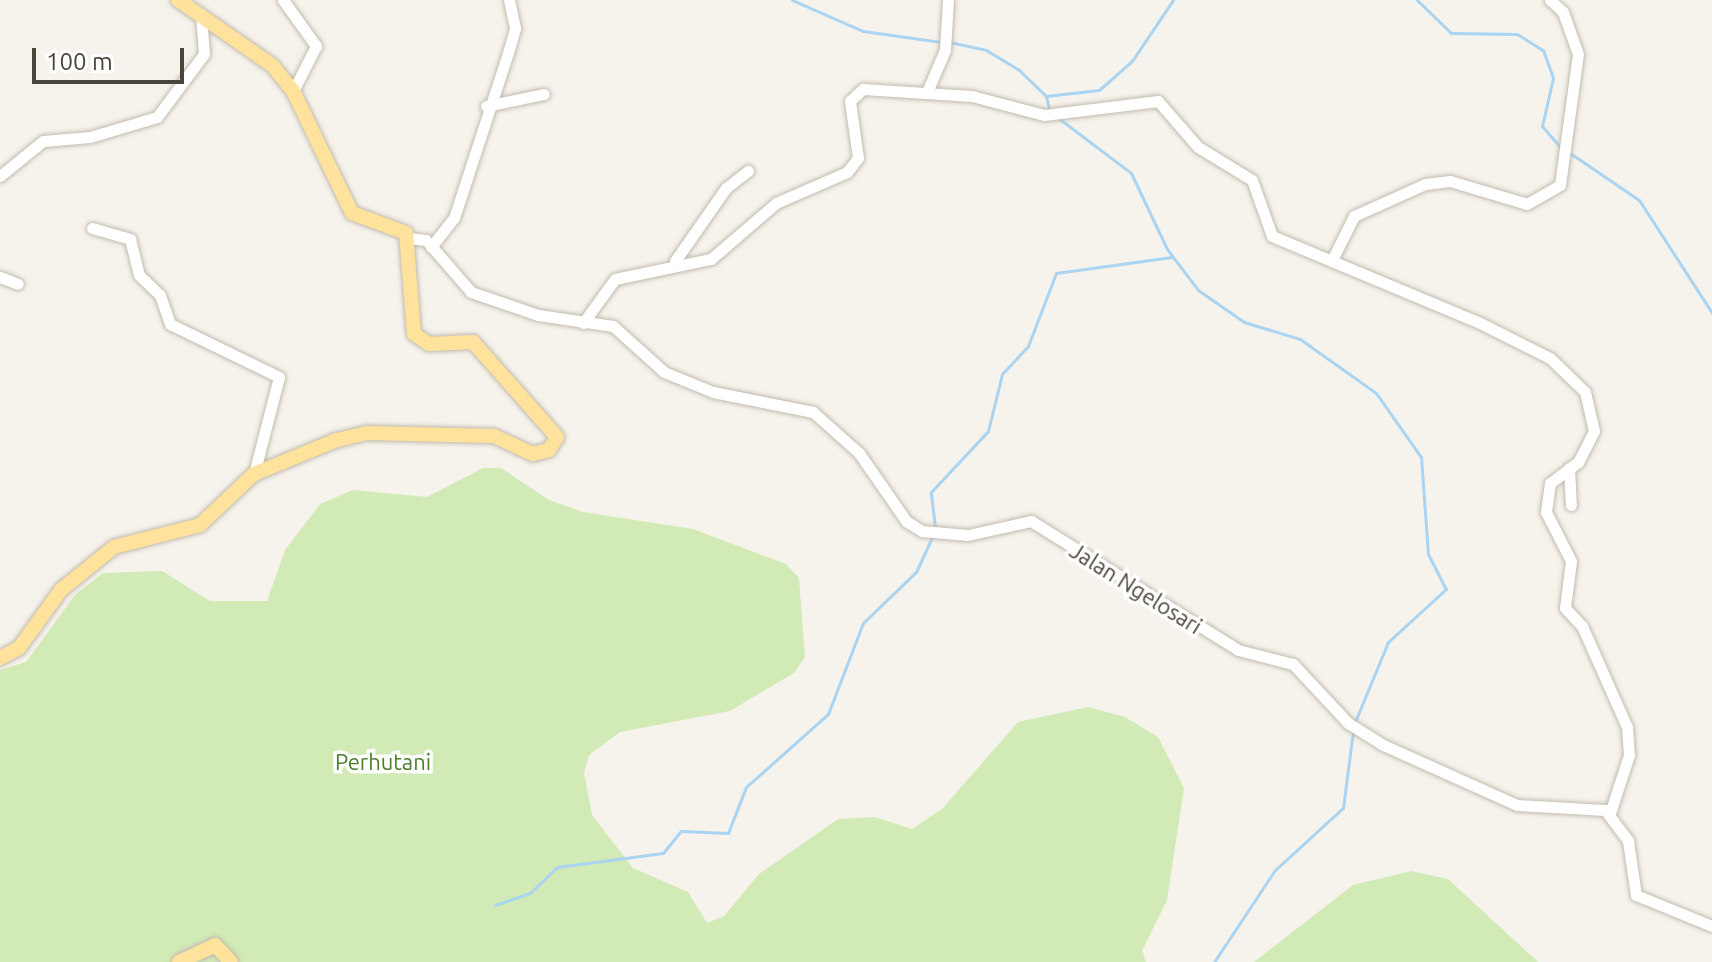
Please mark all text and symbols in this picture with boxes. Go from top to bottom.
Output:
scale bar [36,32,188,82]
text: 100 m [46,48,113,75]
street label: Jalan Ngelosari [1065,537,1207,639]
park label: Perhutani [335,749,431,775]

